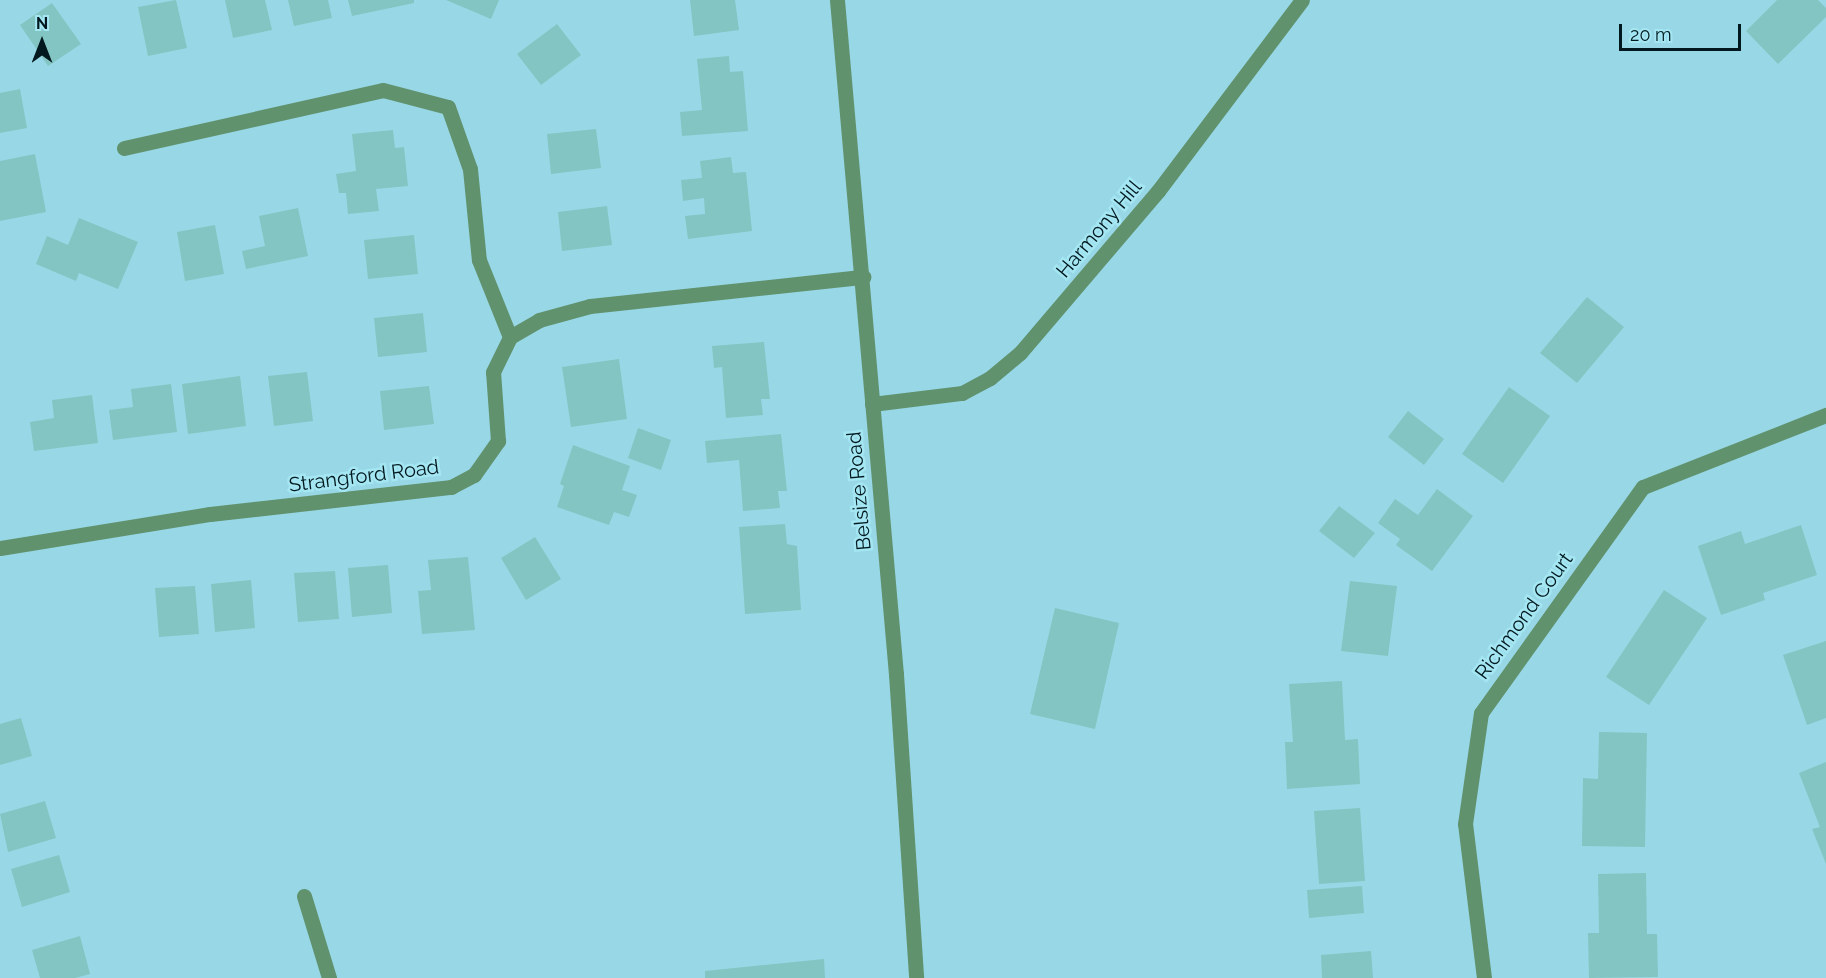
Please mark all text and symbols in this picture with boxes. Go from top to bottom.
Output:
north arrow [12,12,72,72]
scale bar [1622,12,1744,50]
text: N [36,14,48,33]
text: 20 m [1630,24,1672,45]
street label: Harmony Hill [1051,175,1147,283]
street label: Belsize Road [842,431,876,551]
street label: Strangford Road [288,455,440,497]
street label: Richmond Court [1470,548,1578,684]

